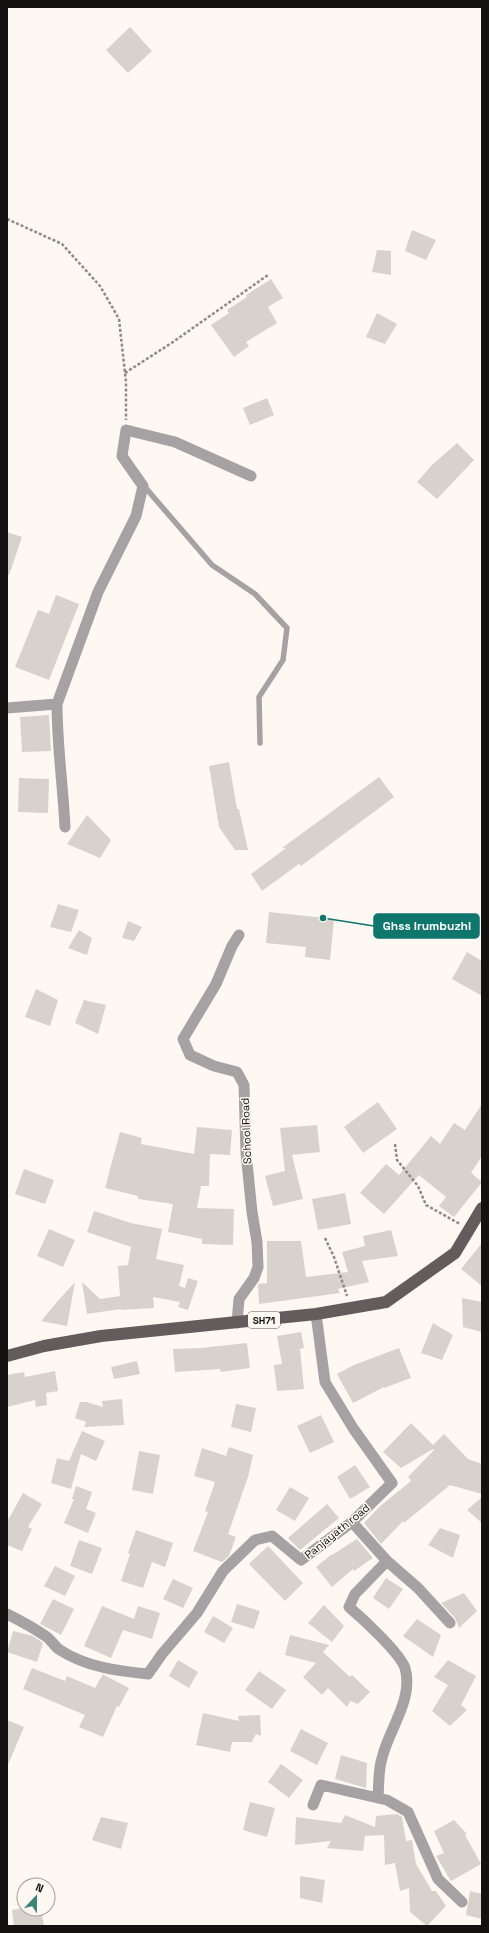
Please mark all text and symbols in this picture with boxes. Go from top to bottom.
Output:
callout: Ghss Irumbuzhi [374,914,479,938]
text: Ghss Irumbuzhi [383,918,471,934]
street label: School Road [238,1098,254,1164]
road number: SH71 [248,1312,280,1328]
street label: Panjayath road [302,1500,372,1562]
north arrow [16,1877,56,1917]
text: N [34,1880,46,1896]

